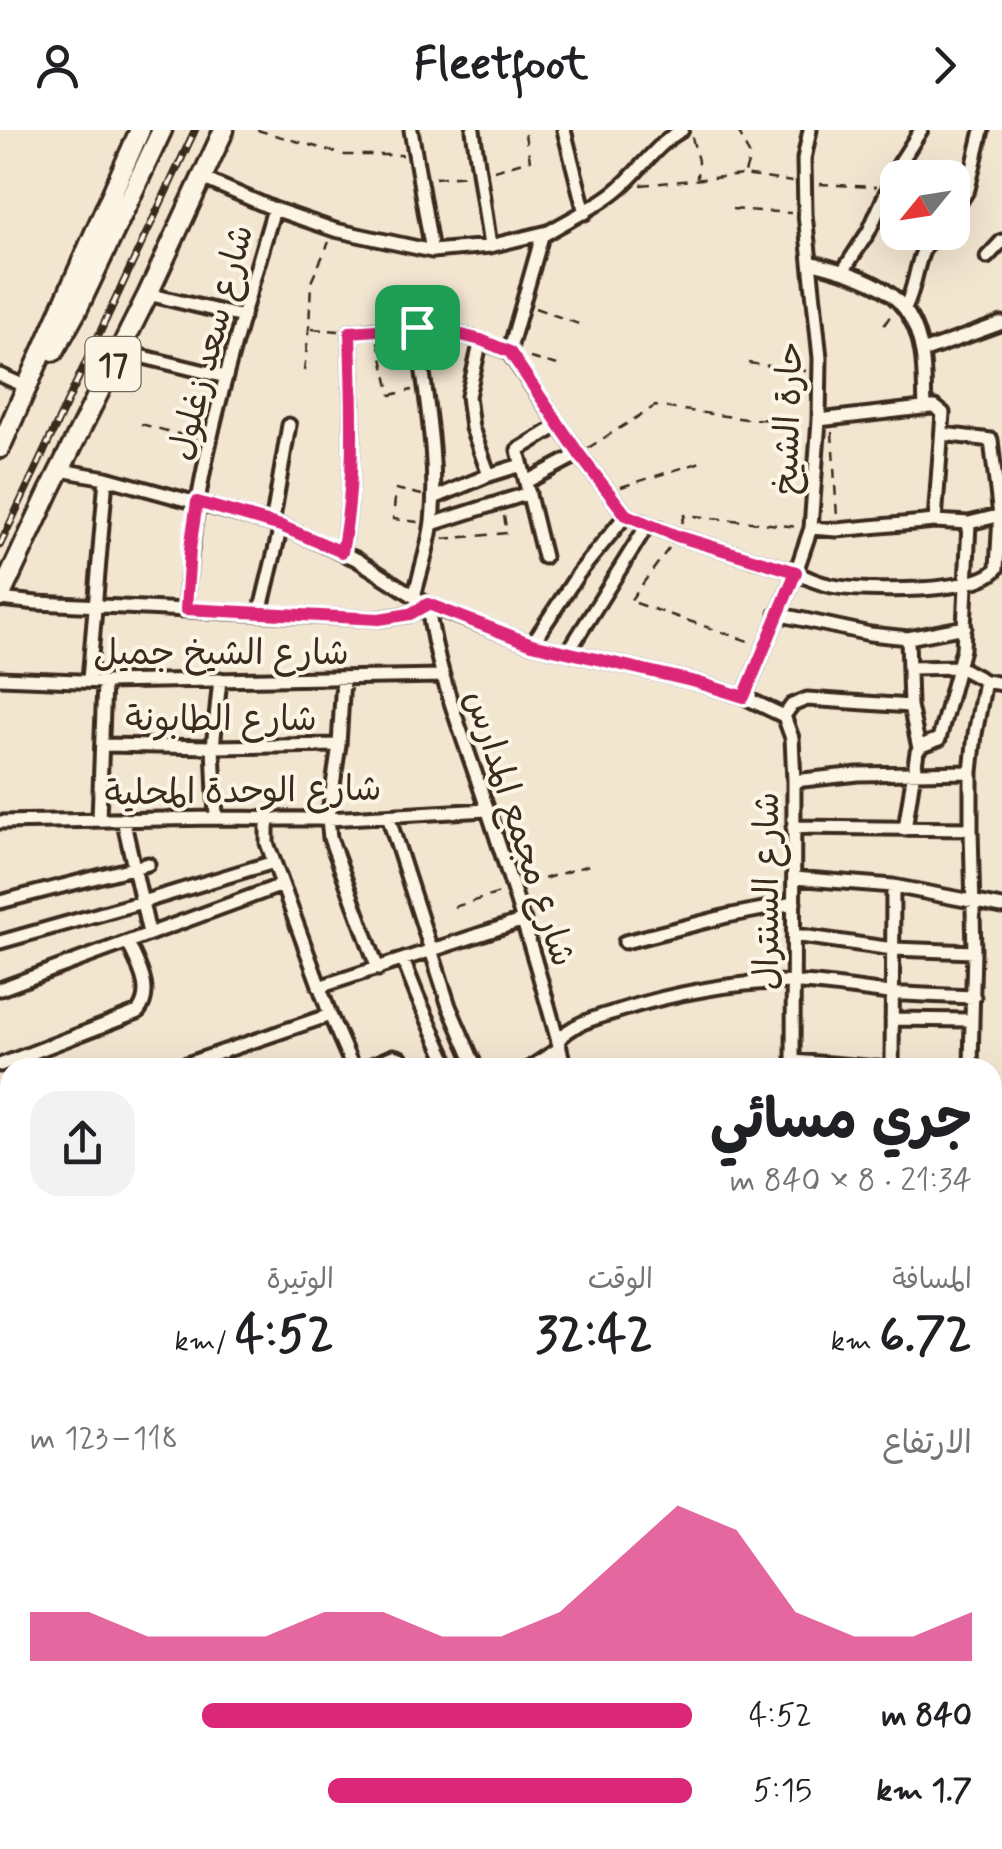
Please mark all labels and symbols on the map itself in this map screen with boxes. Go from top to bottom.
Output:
north arrow [880,160,970,250]
street label: شارع سعد زغلول [158,220,265,465]
pin [375,285,460,370]
road number: 17 [86,337,140,391]
street label: حارة الشيخ [763,341,815,495]
street label: شارع الشيخ جميل [93,631,349,677]
street label: شارع مجمع المدارس [453,685,585,973]
street label: شارع الطابونة [125,697,317,743]
street label: شارع الوحدة المحلية [104,767,382,817]
street label: شارع السنترال [745,792,791,990]

